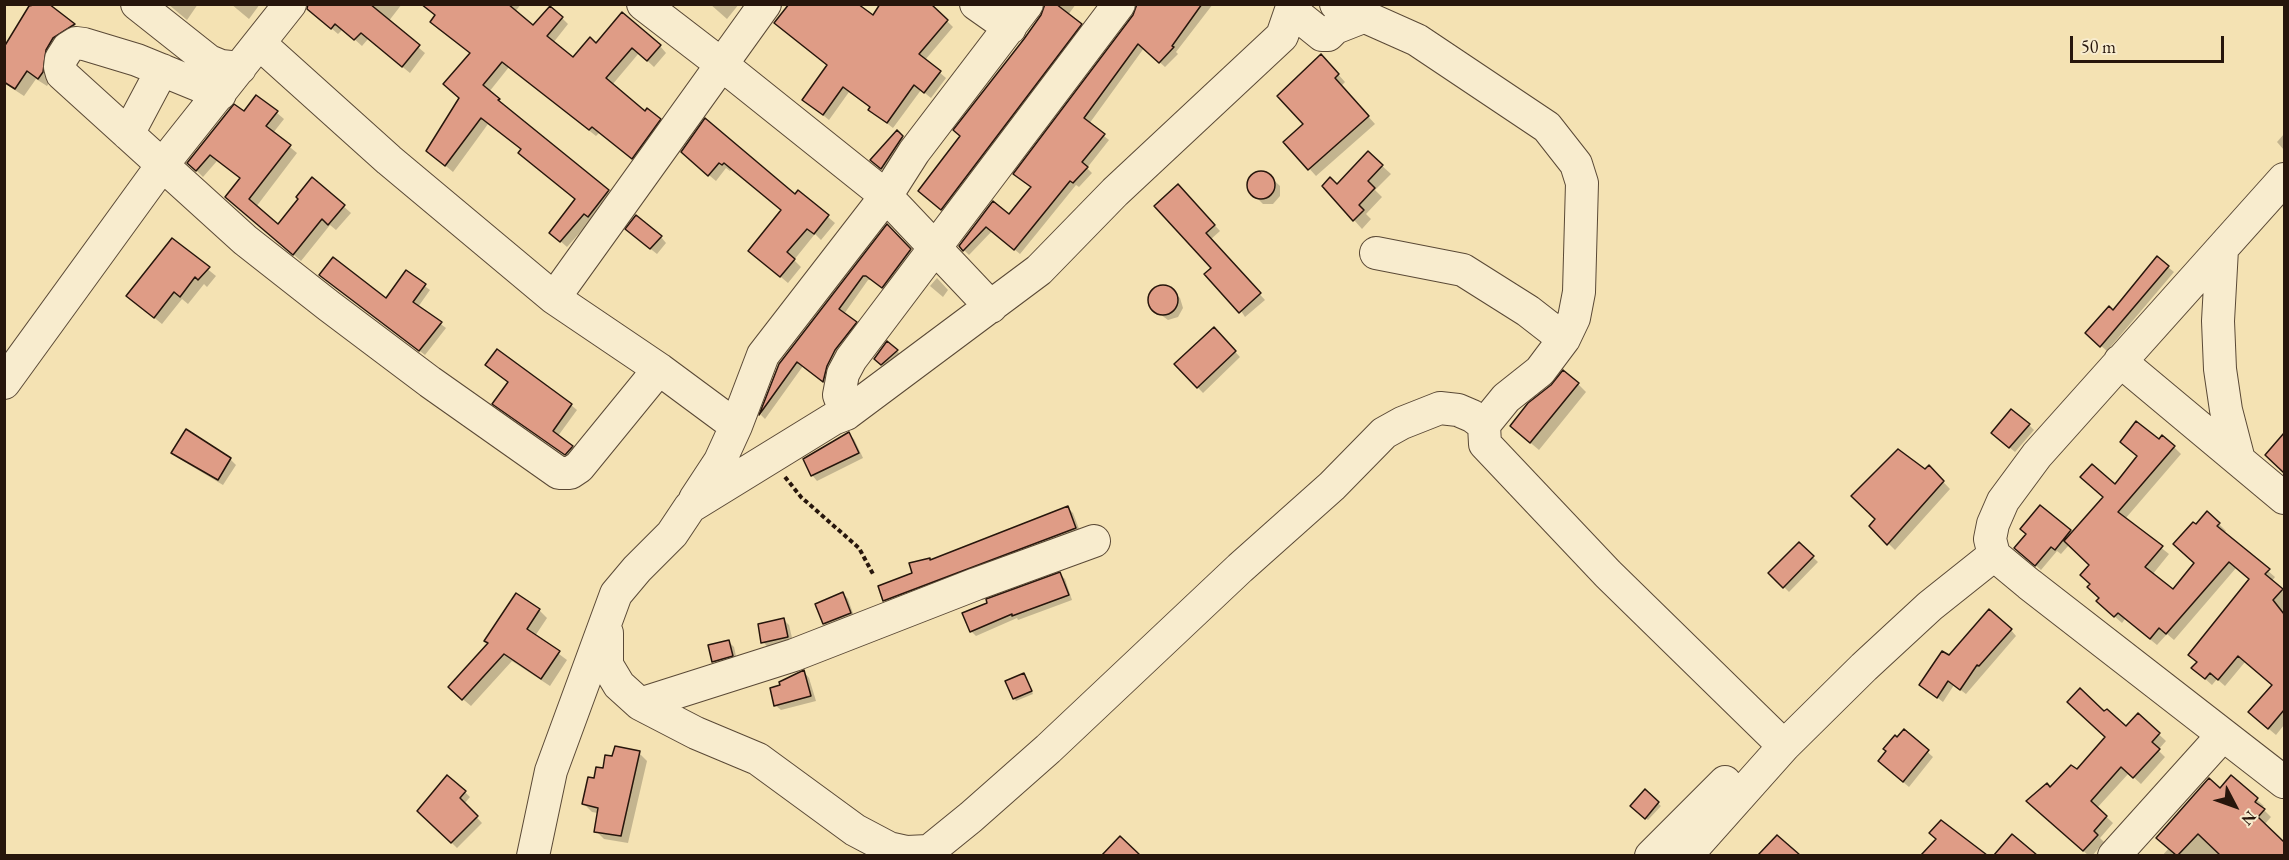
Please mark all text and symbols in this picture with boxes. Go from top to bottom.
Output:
scale bar [2073,24,2228,62]
text: 50 m [2081,35,2116,58]
north arrow [2205,776,2265,836]
text: N [2237,806,2261,830]

